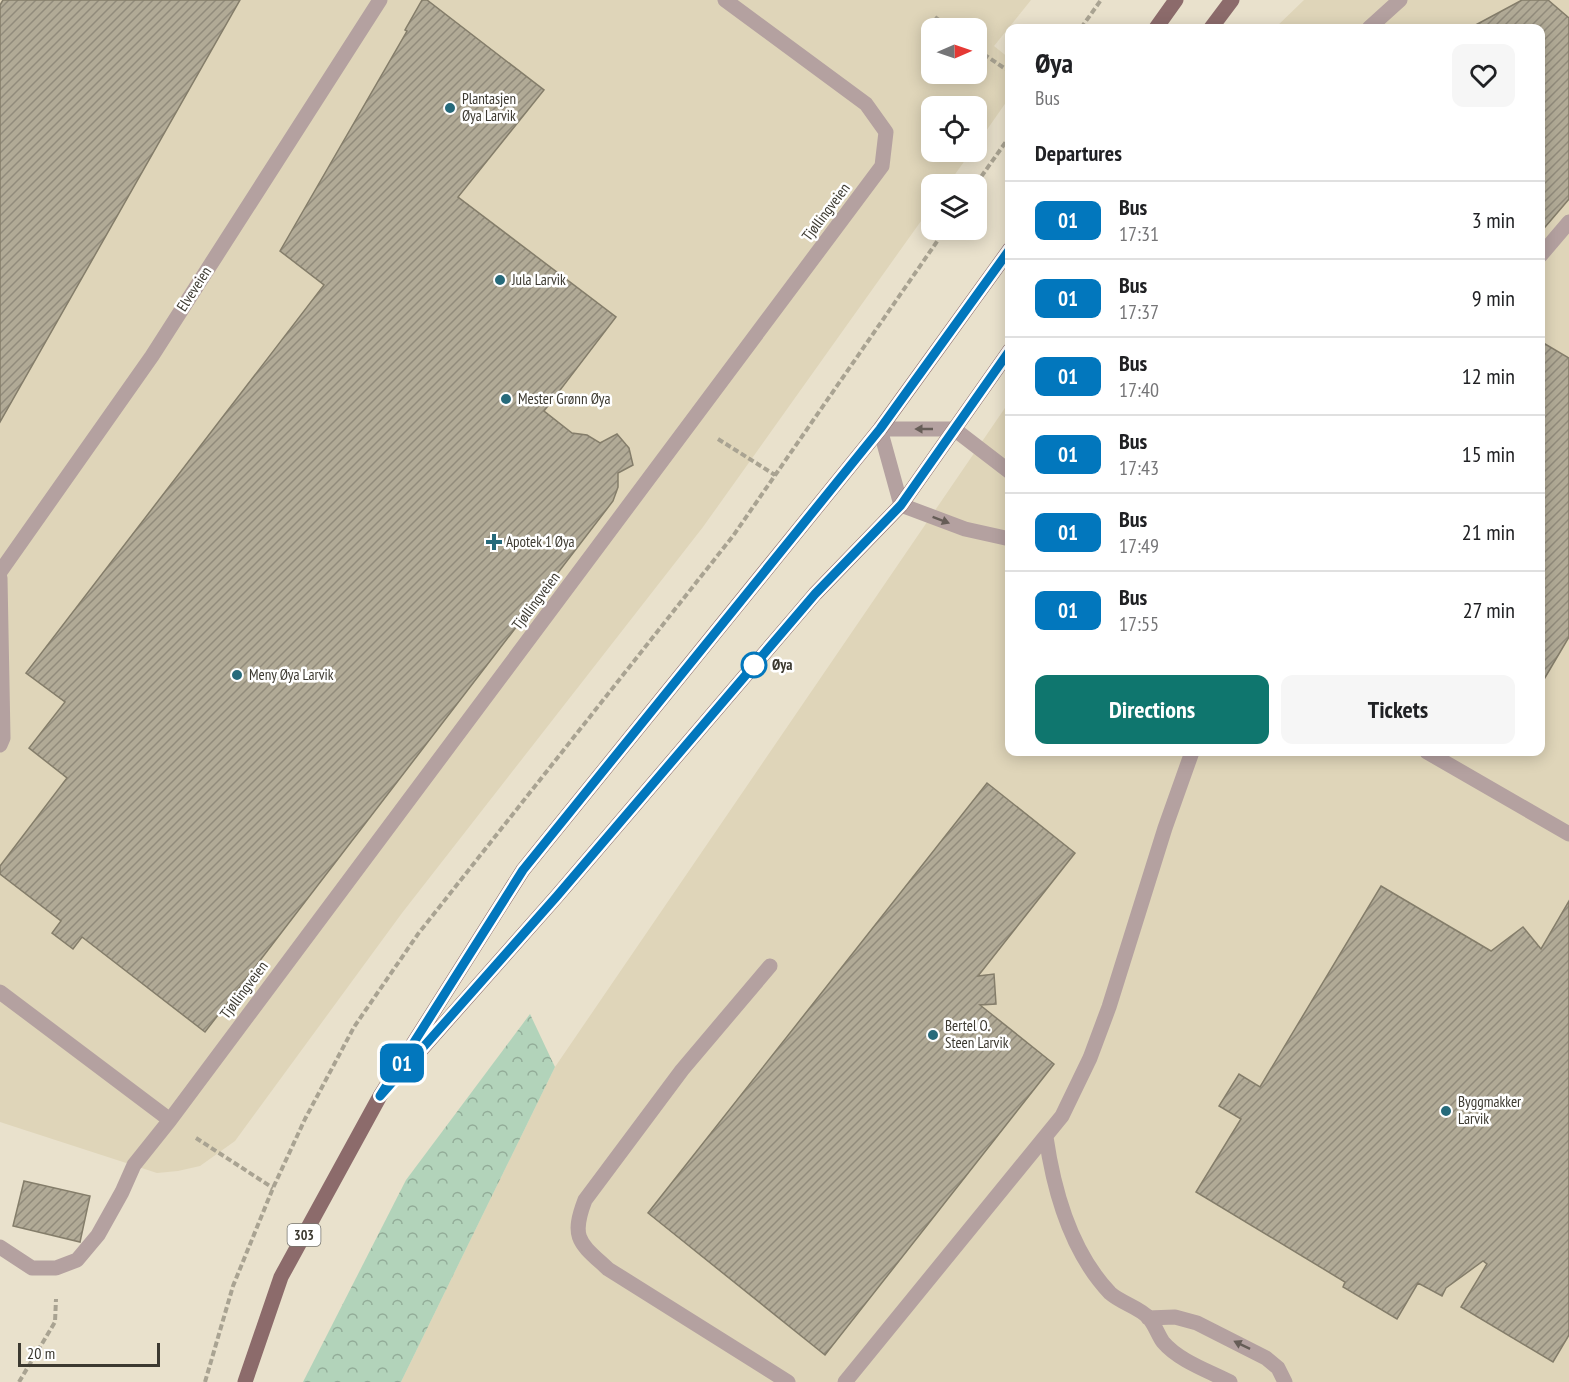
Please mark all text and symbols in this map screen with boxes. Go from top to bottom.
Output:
north arrow [921,18,987,84]
map controls [921,18,987,240]
text: Øya [1035,44,1073,81]
button: heart [1452,44,1515,107]
text: Bus [1035,85,1060,111]
place label: Plantasjen Øya Larvik [462,89,516,125]
button: locate [921,96,987,162]
marker: Plantasjen Øya Larvik [443,101,457,115]
text: Departures [1035,139,1122,167]
button: layers [921,174,987,240]
street label: Tjøllingveien [798,179,854,245]
text: Bus [1119,193,1147,221]
text: 3 min [1472,206,1515,234]
text: 01 [1058,207,1078,234]
text: 17:31 [1119,221,1159,247]
street label: Elveveien [172,263,215,315]
place label: Jula Larvik [511,270,566,289]
text: Bus [1119,271,1147,299]
marker: Jula Larvik [493,273,507,287]
text: 9 min [1472,284,1515,312]
text: 01 [1058,285,1078,312]
text: 17:37 [1119,299,1159,325]
text: Bus [1119,349,1147,377]
text: 12 min [1462,362,1515,390]
text: 01 [1058,363,1078,390]
text: 17:40 [1119,377,1159,403]
place label: Mester Grønn Øya [518,389,610,408]
marker: Mester Grønn Øya [499,392,513,406]
one-way arrow [915,424,934,434]
text: Bus [1119,427,1147,455]
text: 15 min [1462,440,1515,468]
text: 01 [1058,441,1078,468]
text: 17:43 [1119,455,1159,481]
text: Bus [1119,505,1147,533]
one-way arrow [932,516,950,525]
text: 21 min [1462,518,1515,546]
text: 01 [1058,519,1078,546]
place label: Apotek 1 Øya [506,532,575,551]
text: 17:49 [1119,533,1159,559]
marker: Apotek 1 Øya [487,535,501,549]
street label: Tjøllingveien [508,568,564,634]
text: Bus [1119,583,1147,611]
text: 27 min [1463,596,1515,624]
text: 01 [1058,597,1078,624]
text: 17:55 [1119,611,1159,637]
marker: Øya [741,652,767,678]
place label: Øya [772,655,792,674]
place label: Meny Øya Larvik [249,665,334,684]
marker: Meny Øya Larvik [230,668,244,682]
button: Directions [1035,675,1269,744]
button: Tickets [1281,675,1515,744]
street label: Tjøllingveien [216,957,272,1023]
place label: Bertel O. Steen Larvik [945,1016,1009,1052]
marker: Bertel O. Steen Larvik [926,1028,940,1042]
line badge: 01 [375,1044,429,1082]
text: 01 [392,1050,412,1077]
place label: Byggmakker Larvik [1458,1092,1522,1128]
marker: Byggmakker Larvik [1439,1104,1453,1118]
road number: 303 [288,1224,320,1246]
scale bar [18,1340,160,1368]
one-way arrow [1233,1340,1250,1350]
text: 20 m [27,1343,55,1363]

